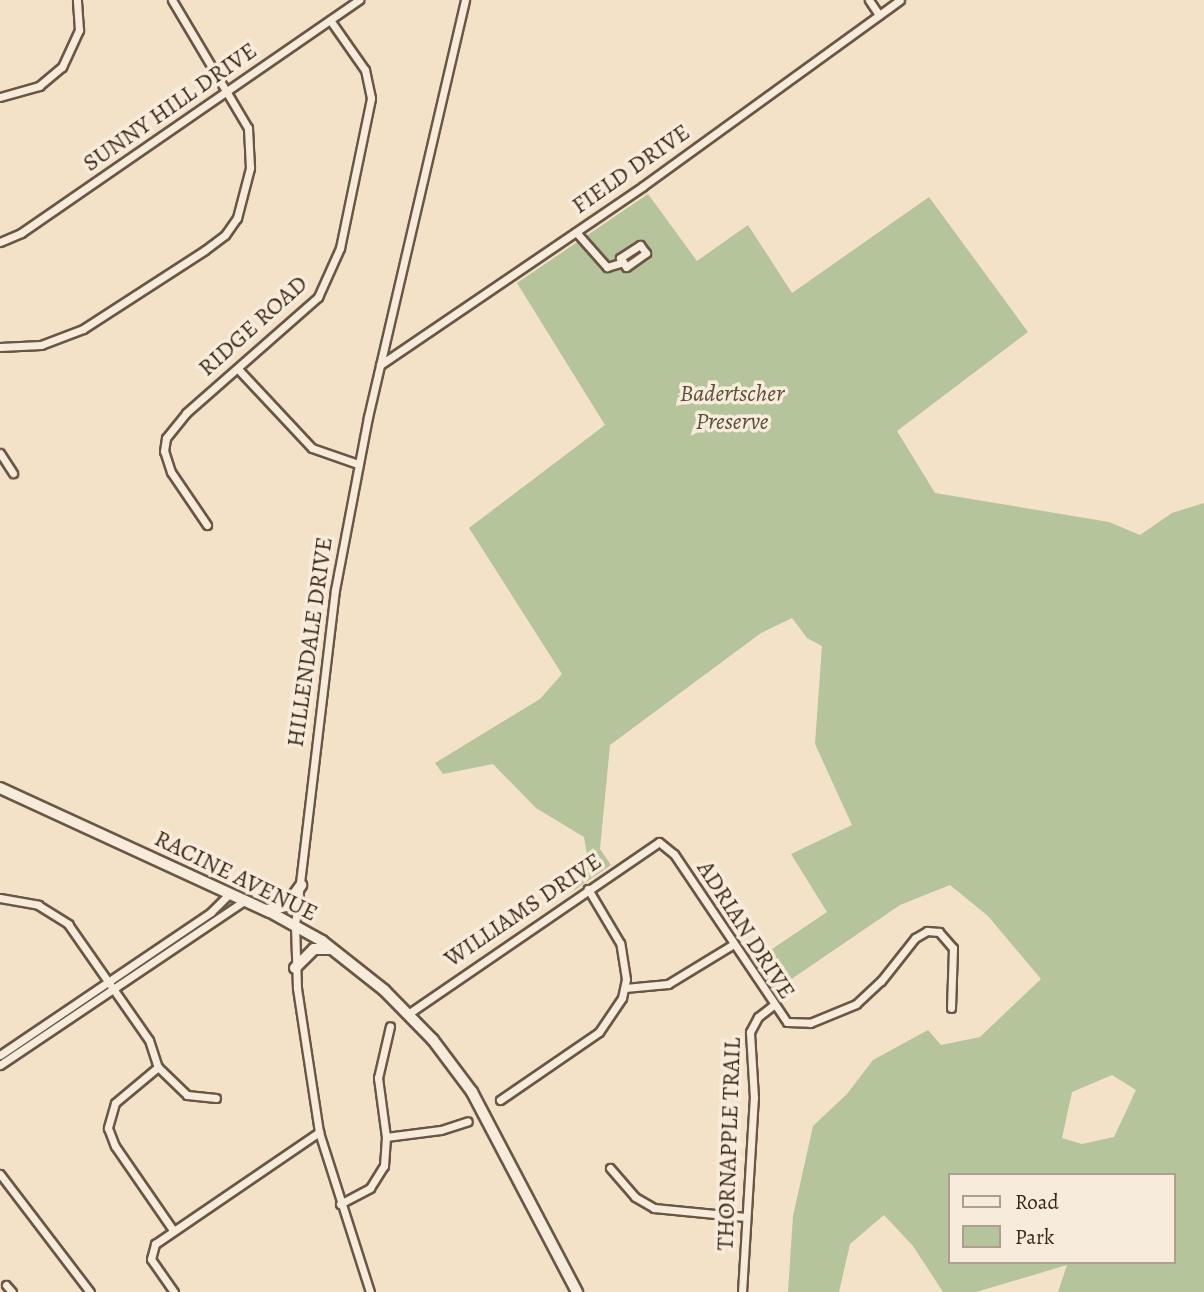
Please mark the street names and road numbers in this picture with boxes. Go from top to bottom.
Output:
street label: SUNNY HILL DRIVE [78,36,262,178]
street label: FIELD DRIVE [566,118,696,220]
street label: RIDGE ROAD [193,270,313,382]
street label: HILLENDALE DRIVE [281,535,339,749]
street label: RACINE AVENUE [150,824,322,928]
street label: WILLIAMS DRIVE [439,847,607,973]
street label: ADRIAN DRIVE [691,855,801,1005]
street label: THORNAPPLE TRAIL [711,1037,747,1251]

